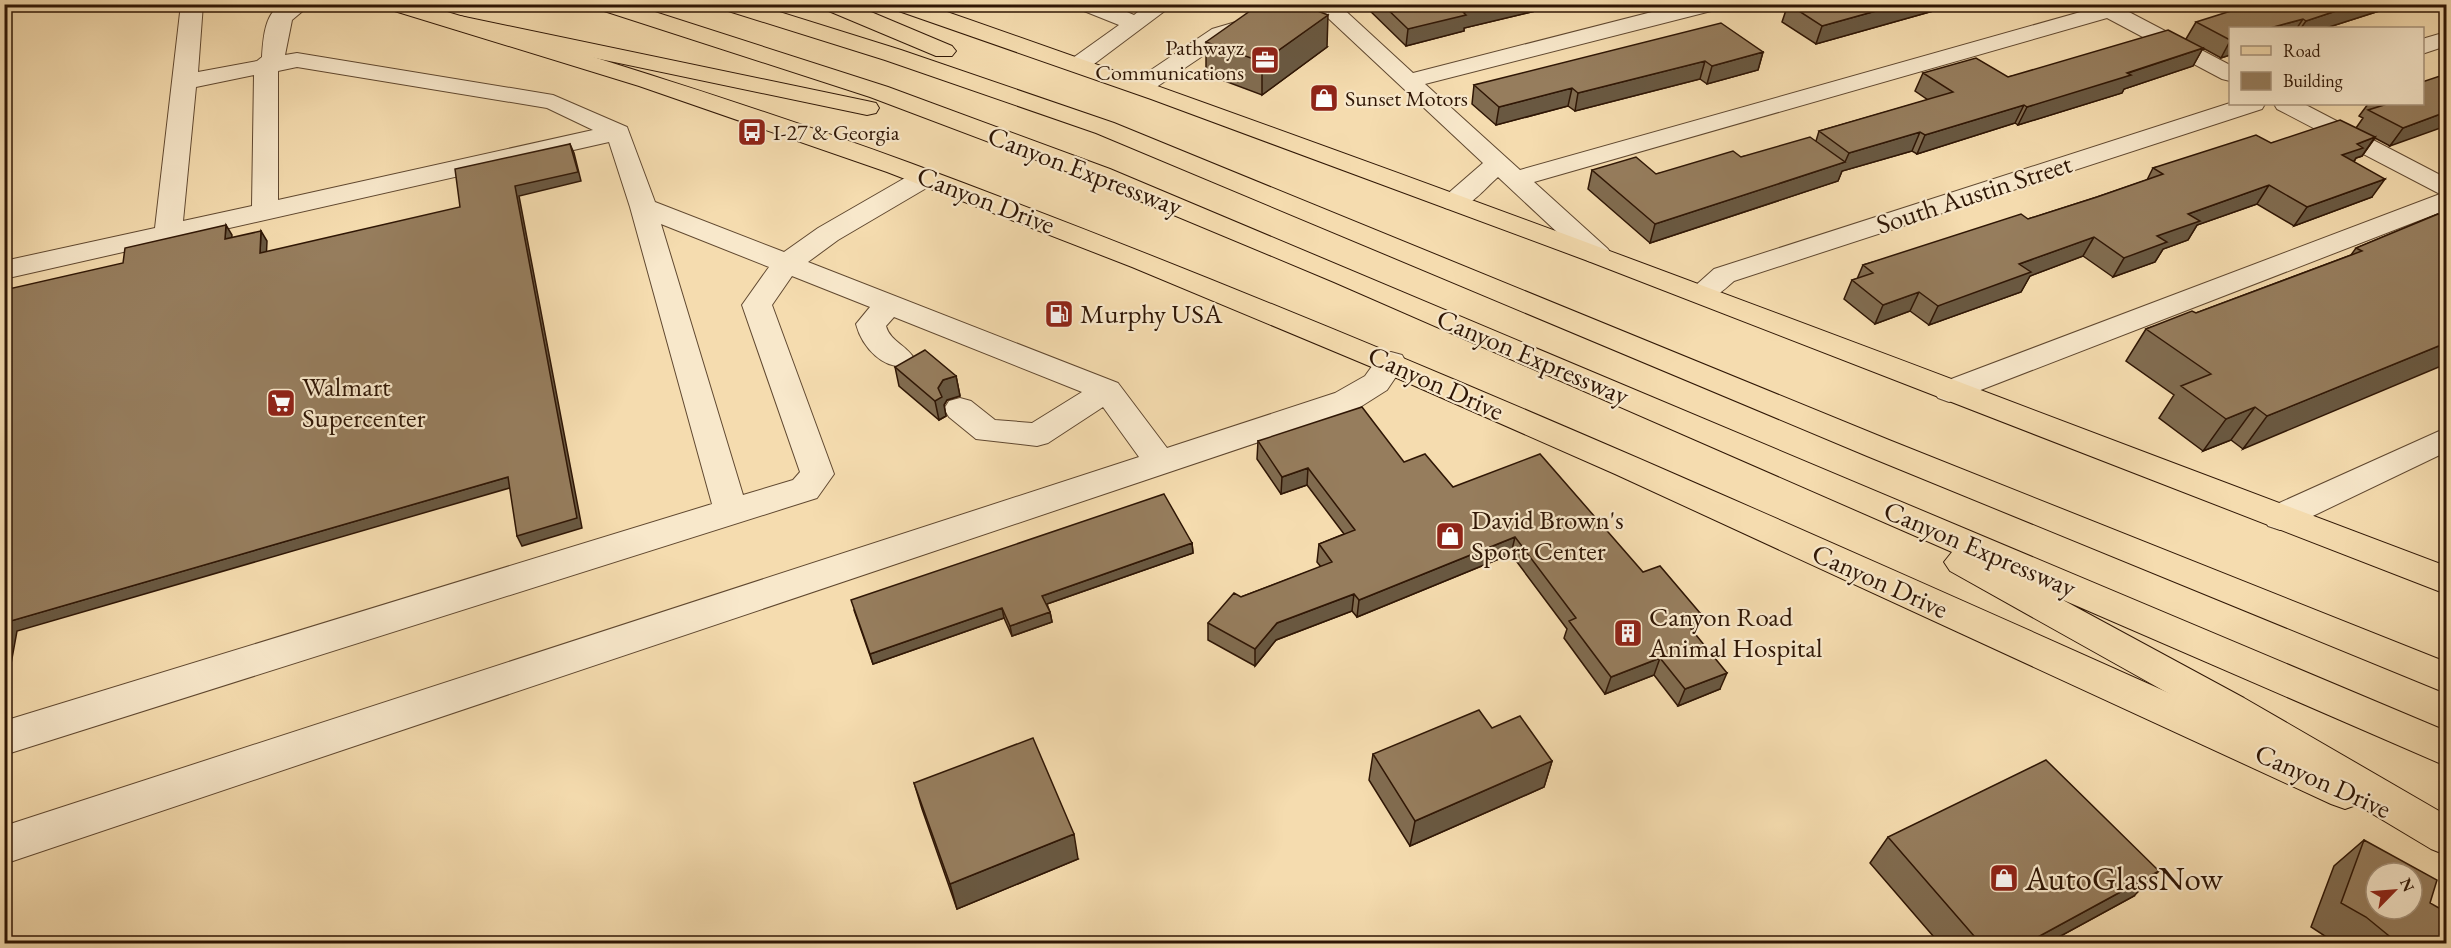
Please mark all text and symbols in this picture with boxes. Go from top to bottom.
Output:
legend [2229,27,2424,105]
place label: Pathwayz Communications [1095,33,1245,87]
text: Road [2283,39,2322,62]
office icon: Pathwayz Communications [1249,44,1281,76]
text: Building [2283,69,2343,92]
shop icon: Sunset Motors [1308,82,1340,114]
place label: Sunset Motors [1345,84,1468,113]
bus stop icon: I-27 & Georgia [736,116,768,148]
street label: Canyon Expressway [983,117,1188,224]
place label: I-27 & Georgia [773,118,900,147]
street label: South Austin Street [1872,145,2077,242]
street label: Canyon Drive [912,157,1060,242]
place label: Murphy USA [1080,296,1223,331]
fuel station icon: Murphy USA [1043,298,1075,330]
street label: Canyon Expressway [1432,300,1635,413]
street label: Canyon Drive [1363,337,1510,428]
place label: Walmart Supercenter [302,369,426,435]
supermarket icon: Walmart Supercenter [265,387,297,419]
street label: Canyon Expressway [1879,492,2082,605]
place label: David Brown's Sport Center [1471,502,1624,568]
shop icon: David Brown's Sport Center [1434,520,1466,552]
street label: Canyon Drive [1807,535,1954,626]
place label: Canyon Road Animal Hospital [1648,599,1823,665]
building icon: Canyon Road Animal Hospital [1612,617,1644,649]
street label: Canyon Drive [2250,735,2397,826]
place label: AutoGlassNow [2024,857,2223,900]
north arrow [2364,861,2424,921]
shop icon: AutoGlassNow [1988,862,2020,894]
text: N [2395,875,2419,895]

